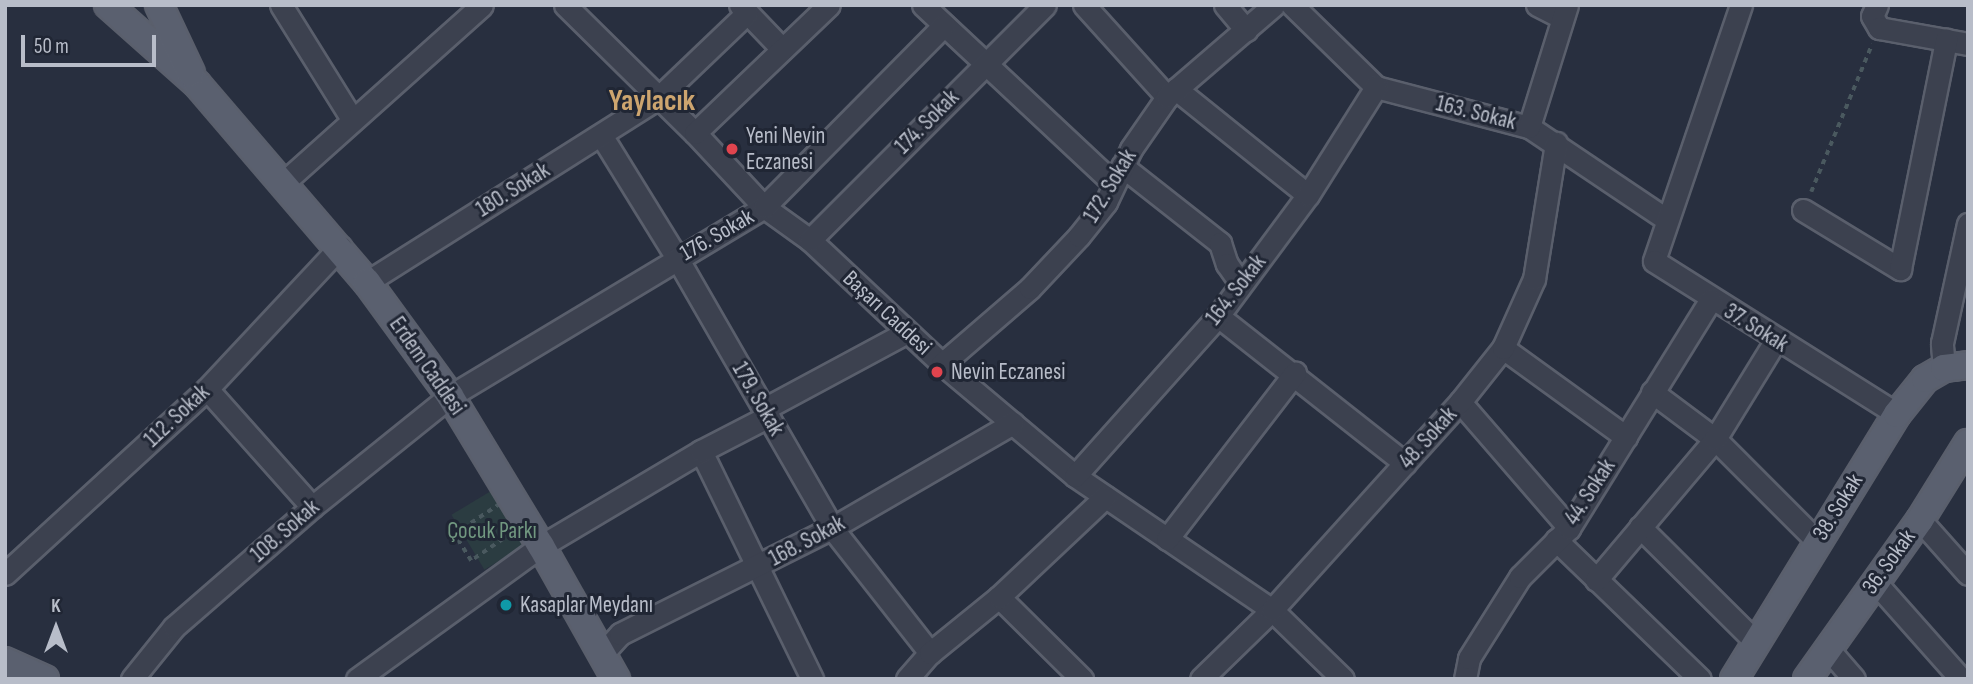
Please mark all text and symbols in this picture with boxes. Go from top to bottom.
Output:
scale bar [24,21,159,65]
text: 50 m [34,34,69,59]
district label: Yaylacık [609,83,695,119]
street label: 174. Sokak [889,84,965,160]
street label: 163. Sokak [1433,90,1519,136]
place label: Yeni Nevin Eczanesi [746,122,825,176]
marker: Yeni Nevin Eczanesi [724,141,740,157]
street label: 172. Sokak [1077,144,1143,228]
street label: 180. Sokak [471,157,555,223]
street label: 176. Sokak [675,203,759,267]
street label: 164. Sokak [1200,249,1272,331]
street label: Başarı Caddesi [837,265,937,361]
street label: 37. Sokak [1719,298,1793,358]
street label: Erdem Caddesi [383,312,471,420]
street label: 179. Sokak [726,357,790,441]
place label: Nevin Eczanesi [951,358,1066,386]
marker: Nevin Eczanesi [929,364,945,380]
street label: 112. Sokak [138,379,216,453]
street label: 48. Sokak [1393,401,1463,475]
street label: 44. Sokak [1559,454,1621,530]
street label: 38. Sokak [1807,469,1869,545]
street label: 108. Sokak [245,494,325,568]
street label: 168. Sokak [764,510,850,572]
park label: Çocuk Parkı [447,517,537,545]
street label: 36. Sokak [1856,524,1922,600]
place label: Kasaplar Meydanı [520,591,653,619]
north arrow [21,593,91,663]
text: K [51,595,61,618]
marker: Kasaplar Meydanı [498,597,514,613]

